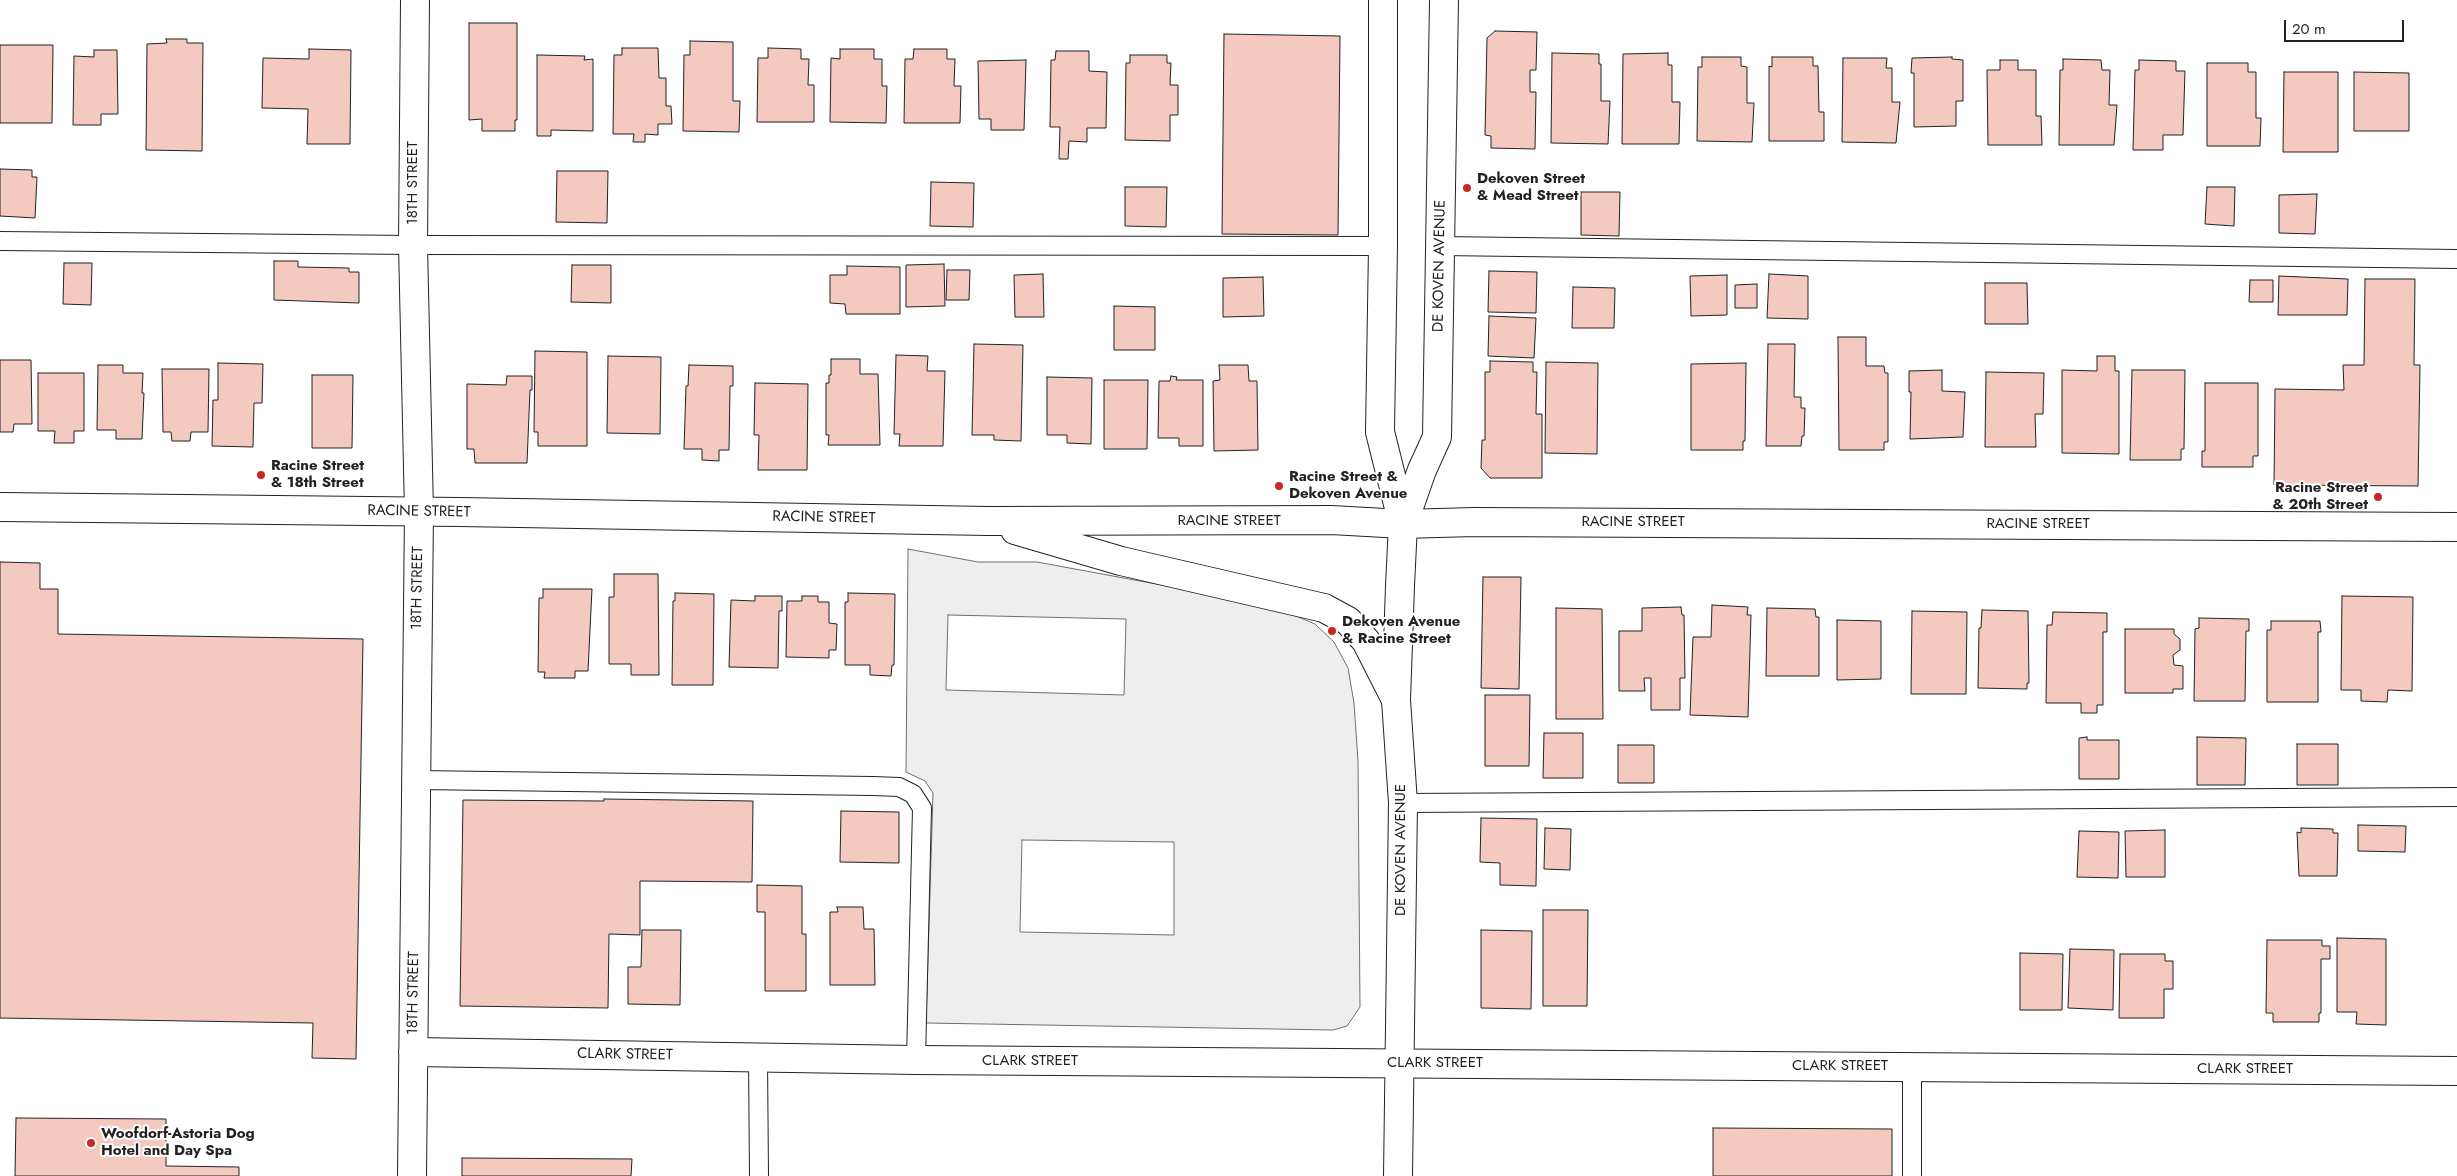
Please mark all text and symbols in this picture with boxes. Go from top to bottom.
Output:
scale bar [2287,10,2407,42]
text: 20 m [2292,18,2326,40]
street label: 18TH STREET [404,141,422,225]
place label: Dekoven Street & Mead Street [1477,170,1585,205]
marker: Dekoven Street & Mead Street [1461,182,1473,194]
street label: DE KOVEN AVENUE [1430,200,1450,332]
place label: Racine Street & 18th Street [271,457,364,492]
place label: Racine Street & Dekoven Avenue [1289,468,1407,503]
marker: Racine Street & 18th Street [255,469,267,481]
place label: Racine Street & 20th Street [2273,479,2368,514]
marker: Racine Street & Dekoven Avenue [1273,480,1285,492]
marker: Racine Street & 20th Street [2372,491,2384,503]
street label: RACINE STREET [367,502,471,522]
street label: RACINE STREET [772,508,876,528]
street label: RACINE STREET [1177,512,1281,530]
street label: RACINE STREET [1581,513,1685,531]
street label: RACINE STREET [1986,515,2090,533]
street label: 18TH STREET [408,546,428,630]
place label: Dekoven Avenue & Racine Street [1342,613,1460,648]
marker: Dekoven Avenue & Racine Street [1326,625,1338,637]
street label: DE KOVEN AVENUE [1392,784,1410,916]
street label: 18TH STREET [404,951,424,1035]
street label: CLARK STREET [577,1045,673,1065]
street label: CLARK STREET [982,1052,1078,1070]
street label: CLARK STREET [1387,1054,1483,1072]
street label: CLARK STREET [1792,1057,1888,1075]
street label: CLARK STREET [2197,1060,2293,1078]
place label: Woofdorf-Astoria Dog Hotel and Day Spa [101,1125,255,1160]
marker: Woofdorf-Astoria Dog Hotel and Day Spa [85,1137,97,1149]

